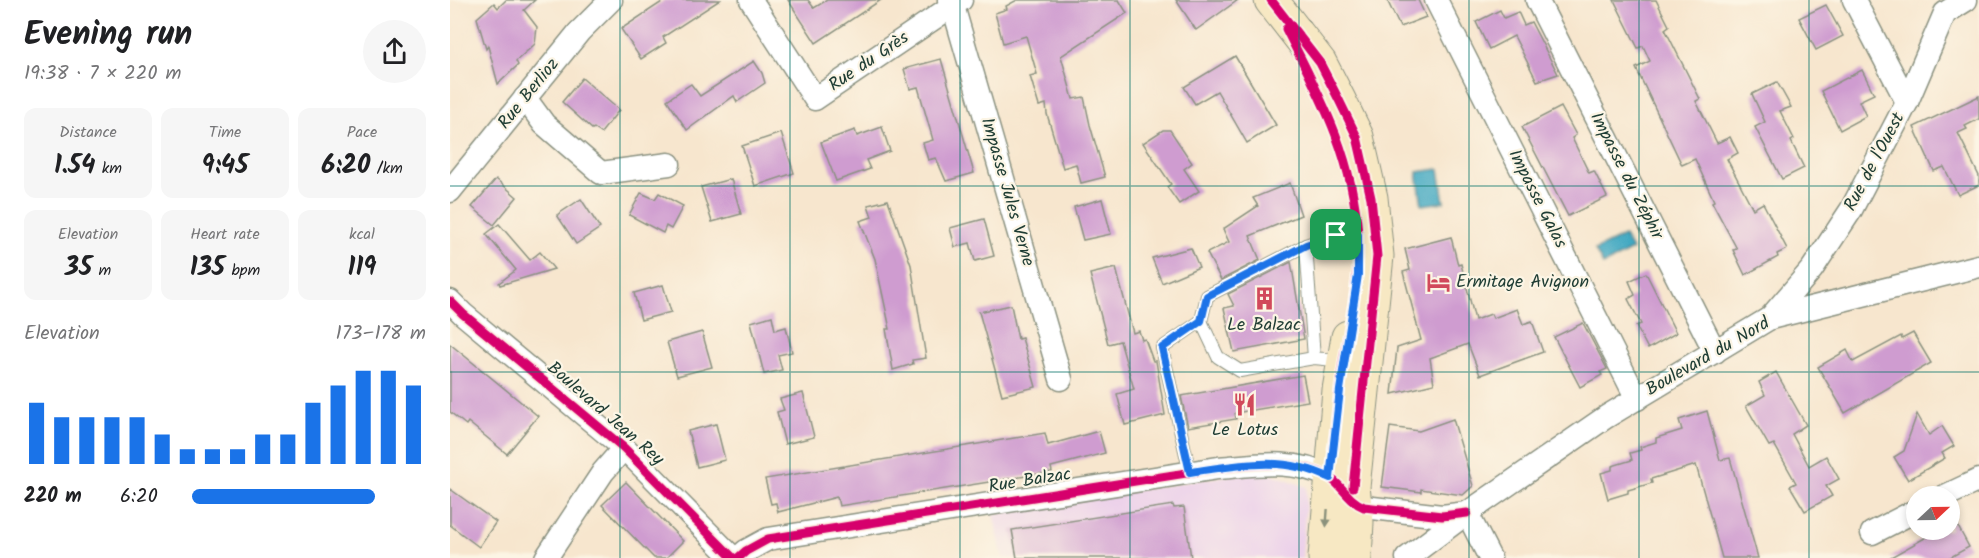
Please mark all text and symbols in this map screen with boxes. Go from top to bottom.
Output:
text: Evening run [24,9,192,62]
button: share [363,20,426,83]
street label: Rue du Grès [823,24,915,100]
street label: Rue Berlioz [491,52,567,136]
text: 19:38 · 7 × 220 m [24,58,181,90]
street label: Rue de l'Ouest [1837,106,1914,217]
street label: Impasse du Zéphir [1581,107,1671,246]
street label: Impasse Jules Verne [972,114,1042,270]
text: Distance [59,120,117,145]
text: Time [209,120,241,145]
text: Pace [347,120,377,145]
street label: Impasse Galas [1500,144,1574,254]
text: 1.54 [54,145,95,187]
text: 9:45 [202,145,248,187]
text: 6:20 [321,145,370,187]
text: km [95,156,122,181]
text: /km [370,156,403,181]
pin [1310,209,1361,260]
icon: arrive [1319,218,1352,251]
text: Elevation [58,222,118,247]
text: Heart rate [190,222,260,247]
text: kcal [349,222,375,247]
text: 35 [65,247,92,289]
text: 135 [190,247,225,289]
text: 119 [348,247,376,289]
text: m [92,258,111,283]
text: bpm [225,258,260,283]
place label: Ermitage Avignon [1456,268,1589,297]
hotel icon: Ermitage Avignon [1425,269,1451,295]
building icon: Le Balzac [1251,286,1277,312]
street label: Boulevard du Nord [1641,309,1776,404]
place label: Le Balzac [1227,311,1301,340]
text: Elevation [24,318,100,350]
text: 173–178 m [335,318,426,350]
street label: Boulevard Jean Rey [540,355,671,474]
restaurant icon: Le Lotus [1232,391,1258,417]
place label: Le Lotus [1212,416,1279,445]
street label: Rue Balzac [987,460,1073,502]
text: 220 m [24,481,82,513]
text: 6:20 [120,481,158,513]
north arrow [1906,486,1960,540]
map controls [1906,486,1960,540]
one-way arrow [1322,509,1332,528]

